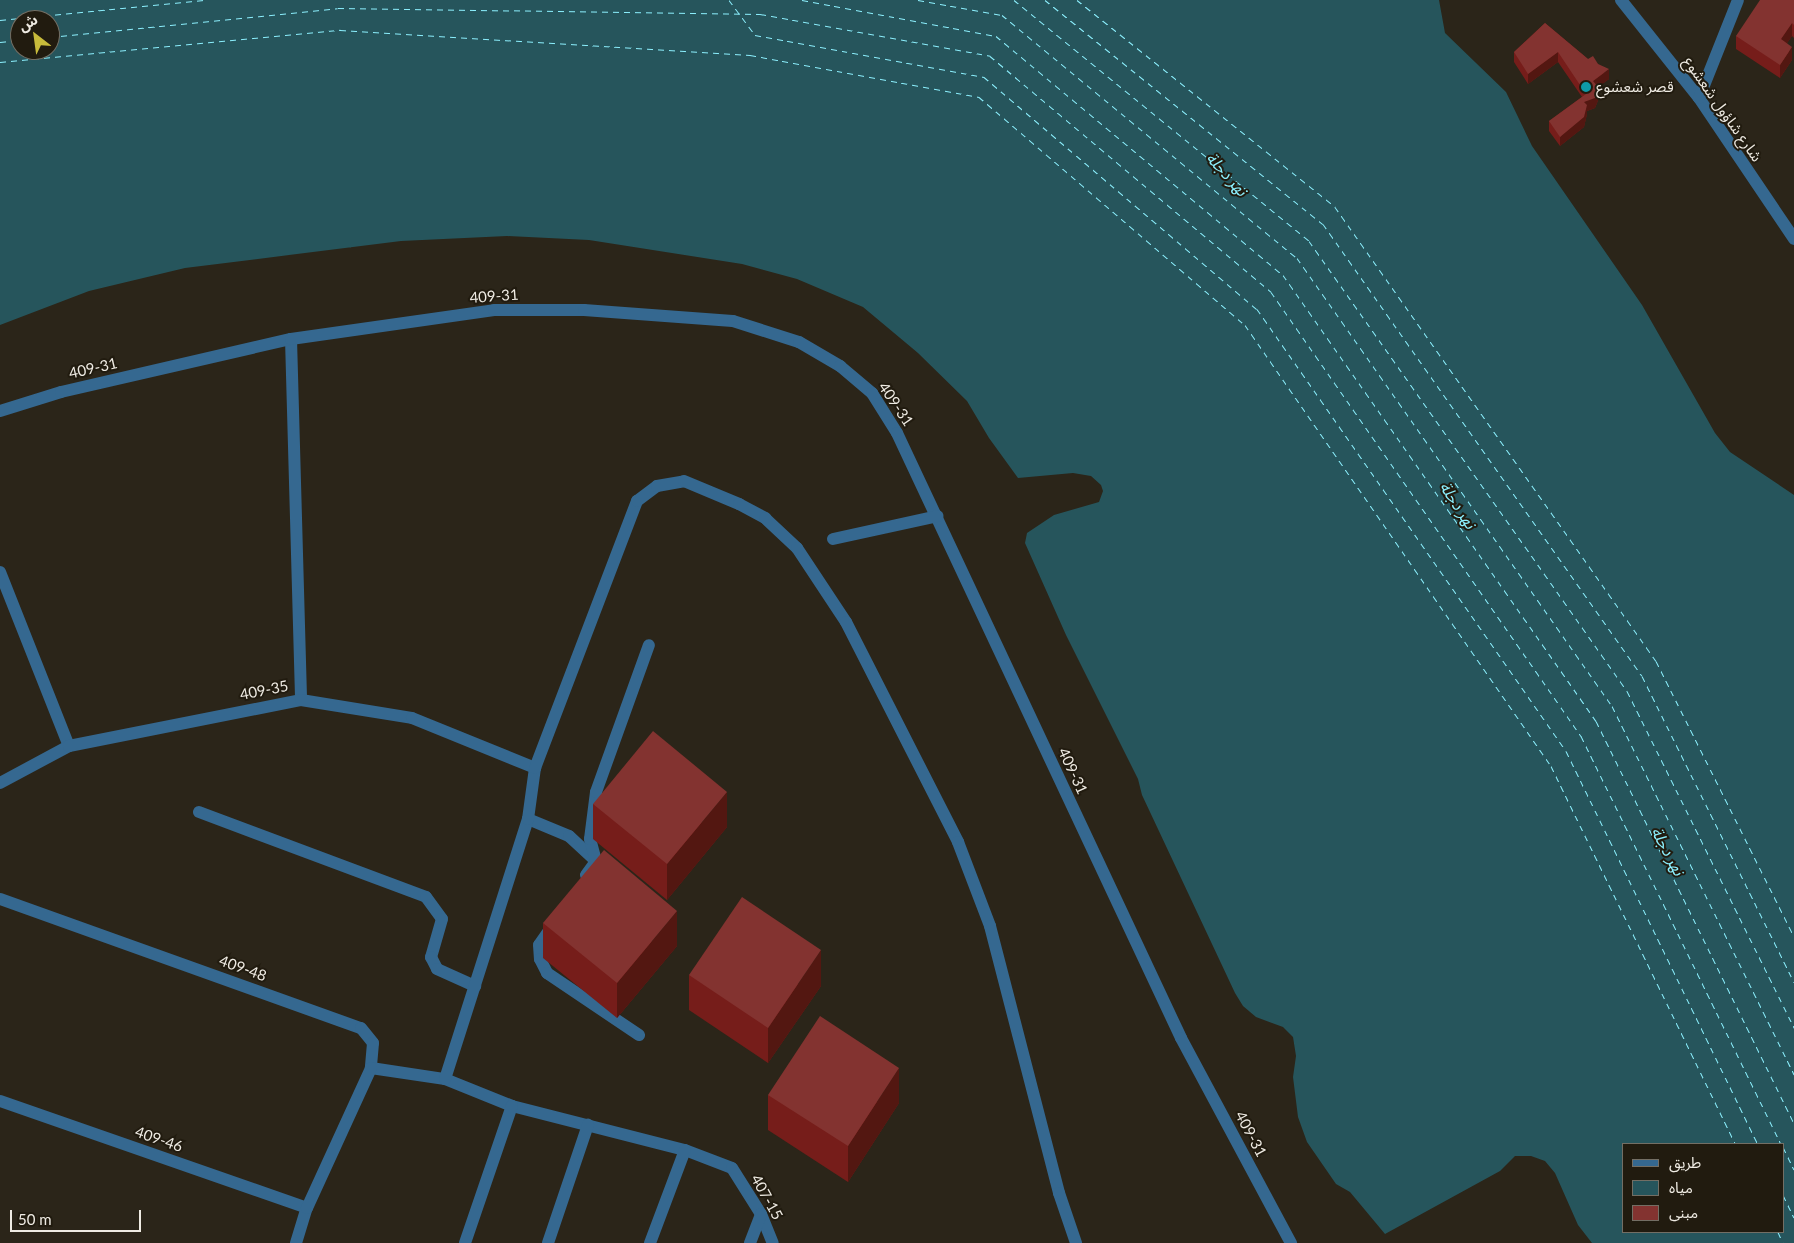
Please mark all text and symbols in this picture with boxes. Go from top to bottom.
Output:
north arrow [10,10,60,60]
text: ش [15,10,40,35]
street label: شارع شاؤول شعشوع [1680,53,1766,165]
place label: قصر شعشوع [1596,78,1674,96]
marker: قصر شعشوع [1580,81,1592,93]
water label: نهر دجلة [1202,148,1252,200]
street label: 409-31 [469,285,519,307]
street label: 409-31 [67,354,119,382]
street label: 409-31 [875,379,917,429]
water label: نهر دجلة [1436,478,1480,532]
street label: 409-35 [238,676,290,704]
street label: 409-31 [1054,745,1092,797]
water label: نهر دجلة [1647,823,1689,879]
street label: 409-48 [217,951,269,985]
street label: 409-31 [1232,1108,1270,1160]
street label: 409-46 [133,1123,185,1155]
legend [1622,1143,1784,1233]
text: طريق [1669,1153,1701,1171]
street label: 407-15 [747,1171,787,1223]
text: مياه [1669,1178,1693,1196]
scale bar [12,1200,144,1232]
text: مبنى [1669,1203,1698,1221]
text: 50 m [18,1210,52,1228]

